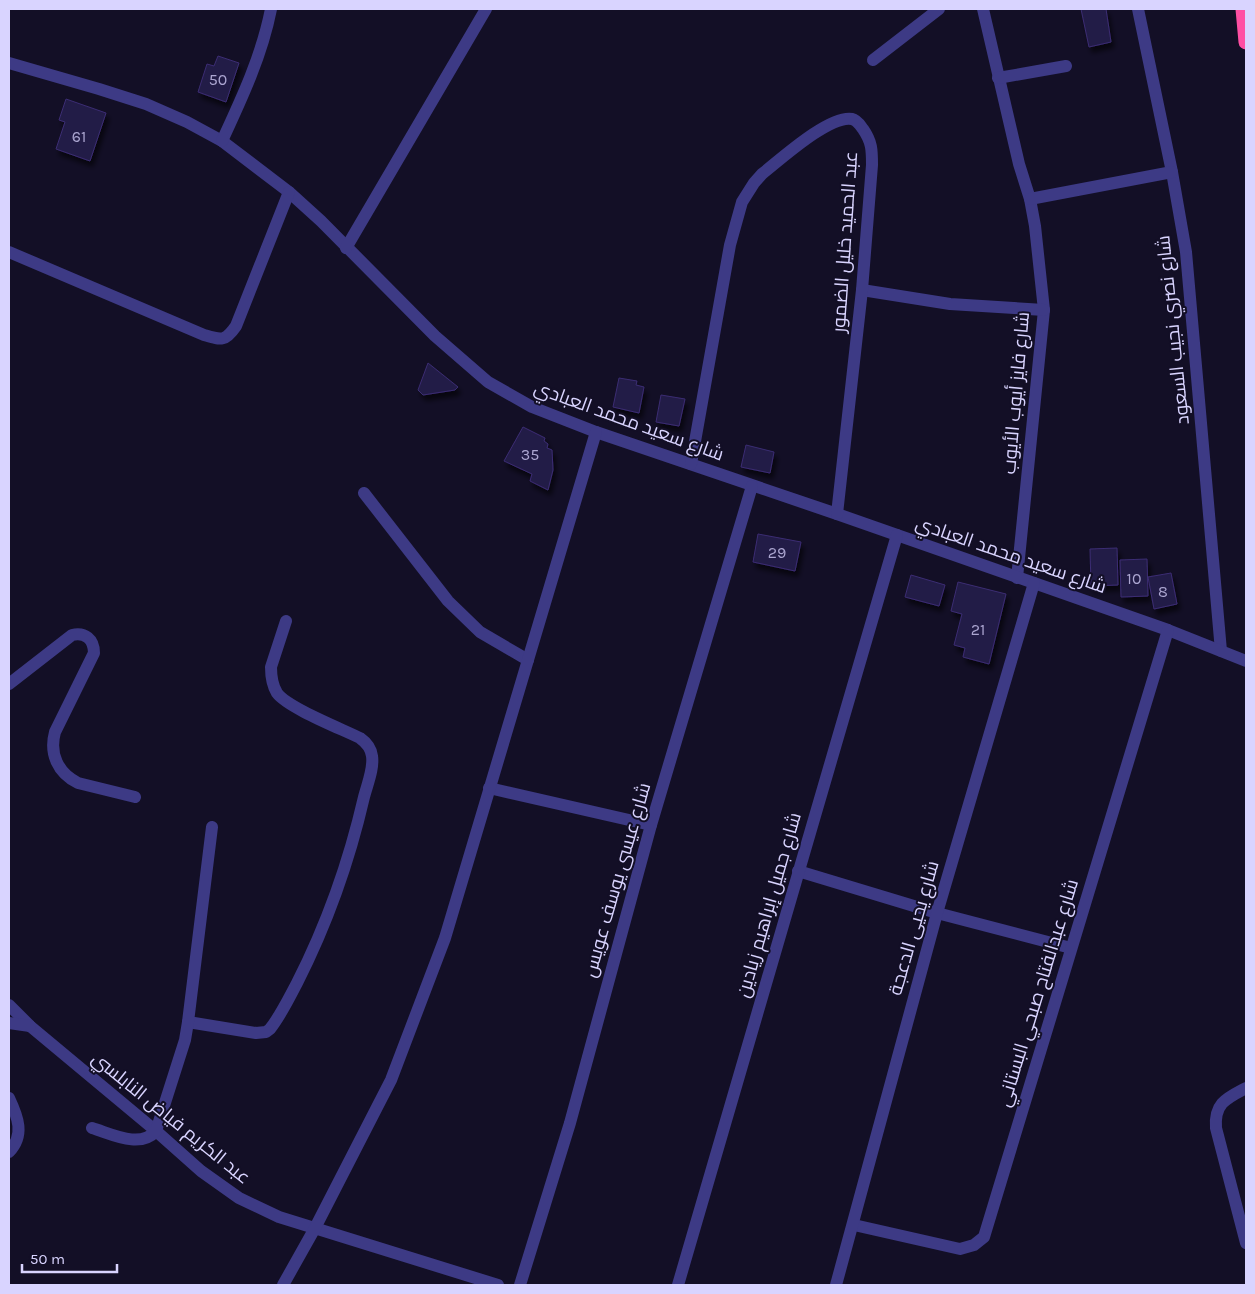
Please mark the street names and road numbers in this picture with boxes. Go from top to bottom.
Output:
street label: عبد الحميد خليل الضمور [828,151,862,334]
street label: شارع نصري نجيب السعود [1152,234,1197,426]
street label: شارع فايز أيوب الأيوب [997,311,1036,475]
street label: شارع سعيد محمد العبادي [530,376,727,468]
street label: شارع سعيد محمد العبادي [912,512,1109,601]
street label: شارع عيسى يوسف عويس [579,780,657,980]
street label: شارع جميل إبراهيم زيادين [732,810,808,1001]
street label: شارع يحيى الدعجة [884,858,946,998]
street label: شارع عبدالفتاح صبحي البستاني [993,877,1086,1110]
street label: عبد الكريم فياض النابلسي [86,1047,255,1191]

